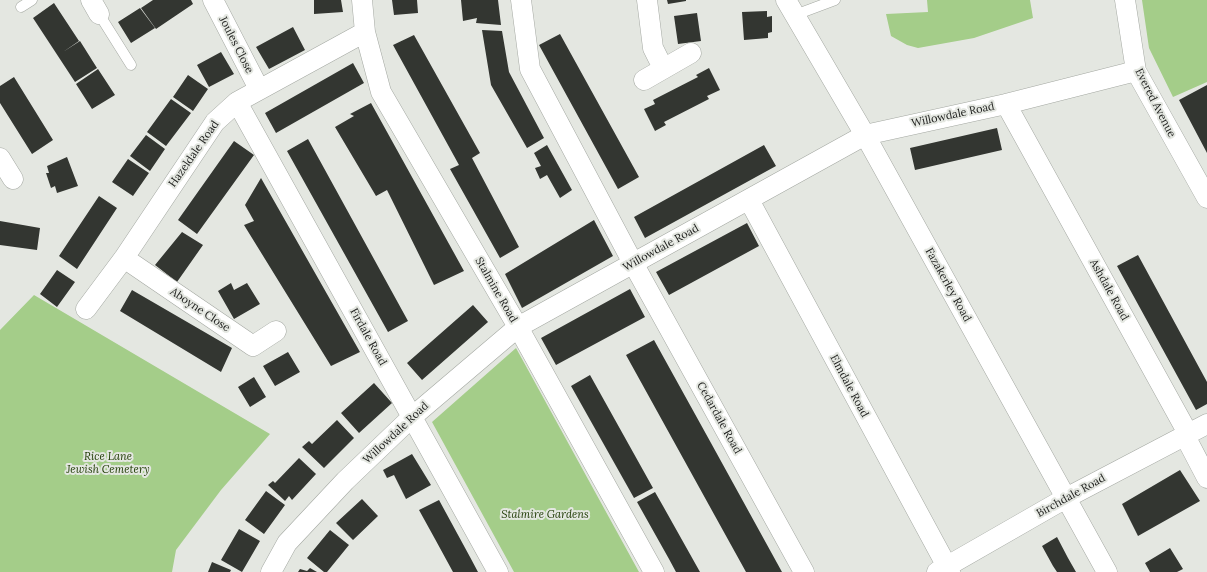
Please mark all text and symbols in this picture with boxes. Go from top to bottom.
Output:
street label: Joules Close [216,14,256,76]
street label: Evered Avenue [1132,66,1178,140]
street label: Willowdale Road [910,100,996,130]
street label: Hazeldale Road [166,118,222,190]
street label: Willowdale Road [621,222,701,274]
street label: Fazakerley Road [922,246,974,324]
street label: Stalmine Road [472,255,520,325]
street label: Ashdale Road [1087,257,1131,323]
street label: Aboyne Close [168,285,232,335]
street label: Firdale Road [347,306,389,368]
street label: Elmdale Road [827,352,871,420]
street label: Cedardale Road [694,380,744,456]
street label: Willowdale Road [361,399,431,467]
park label: Rice Lane Jewish Cemetery [66,450,150,476]
street label: Birchdale Road [1034,472,1108,520]
park label: Stalmire Gardens [501,508,589,522]

